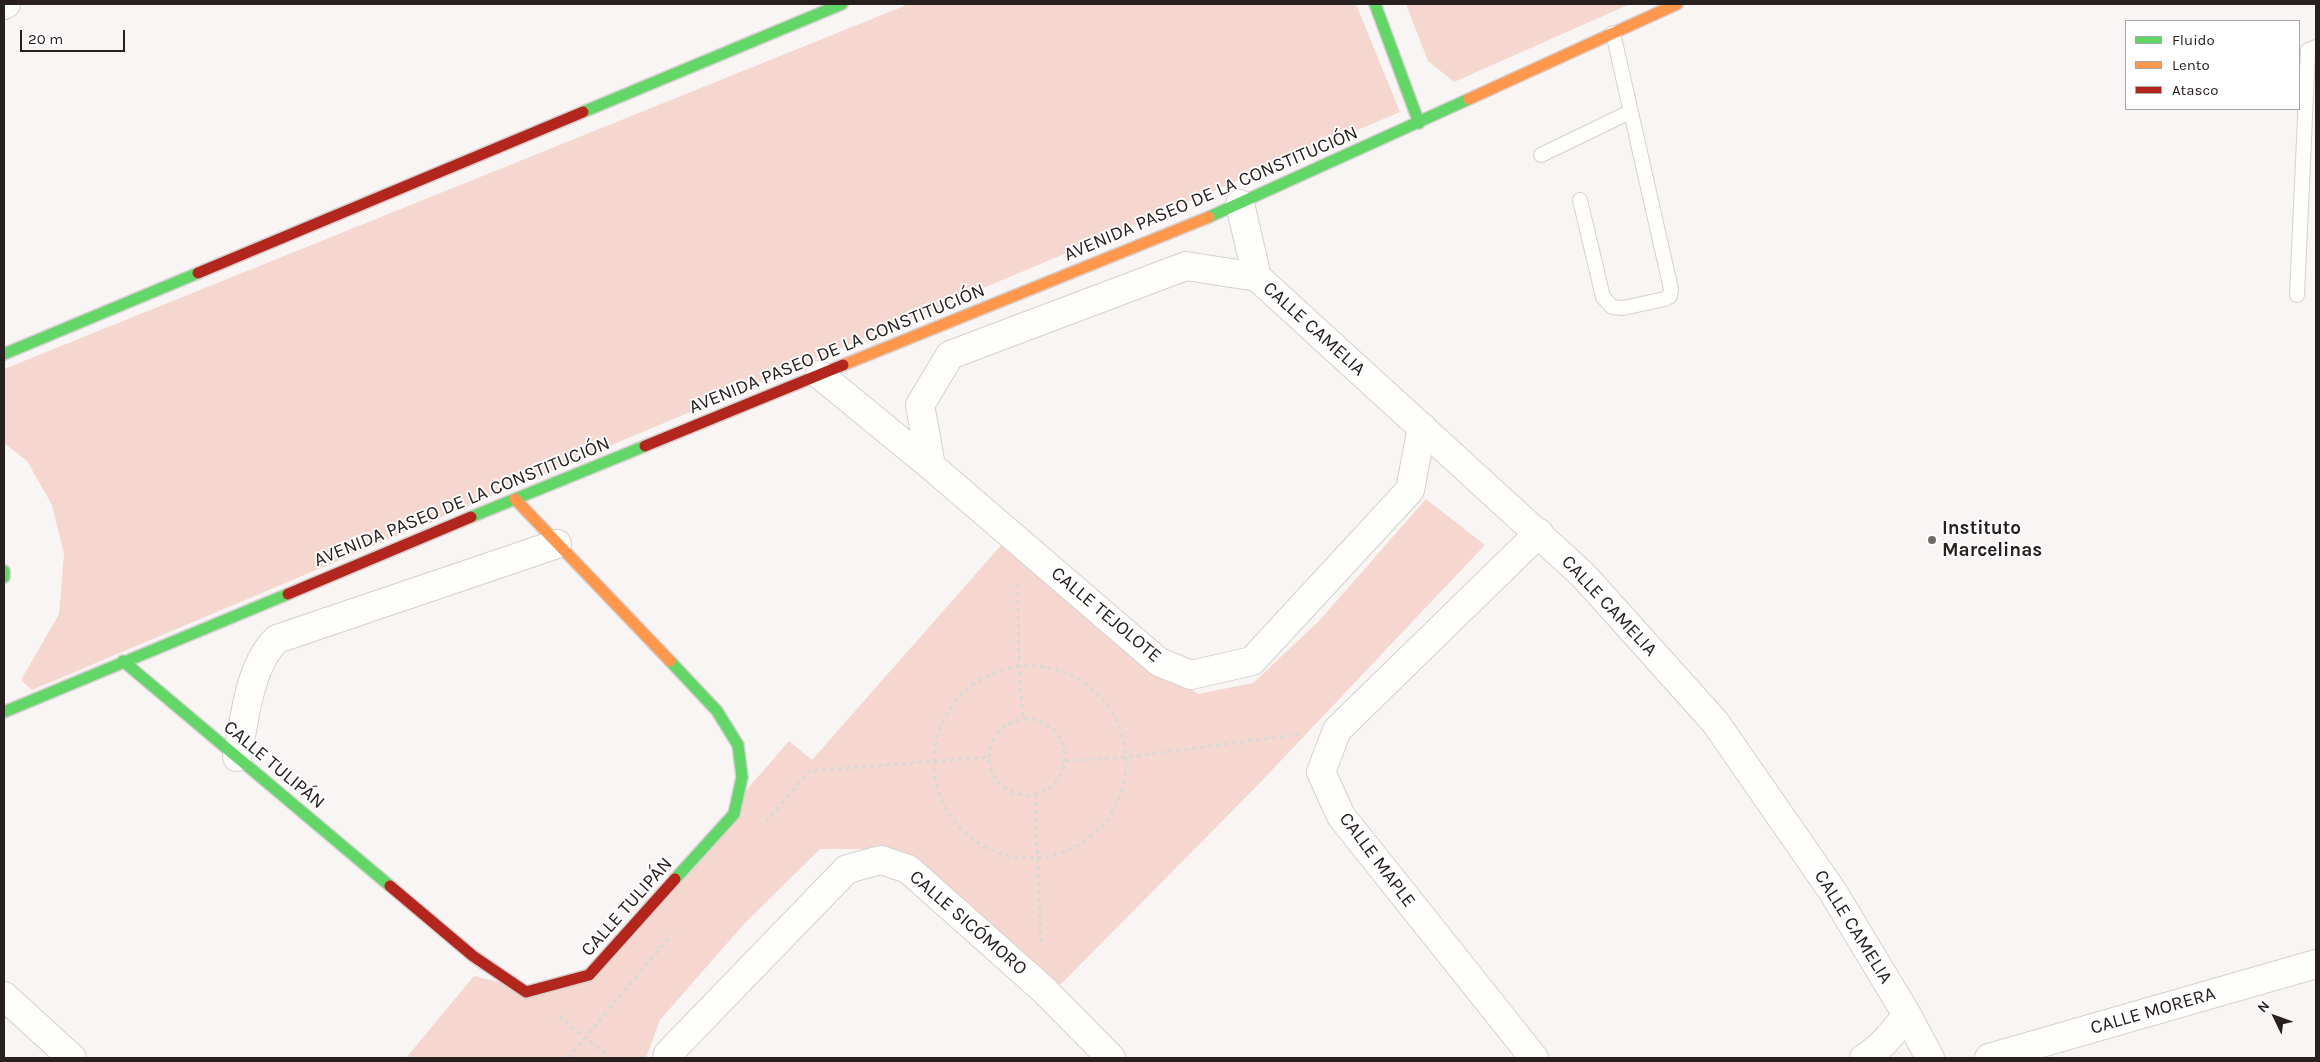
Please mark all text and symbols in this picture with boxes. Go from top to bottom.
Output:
scale bar [22,20,128,52]
legend [2125,20,2300,110]
text: 20 m [28,30,63,48]
text: Fluido [2172,31,2215,49]
text: Lento [2172,56,2210,74]
text: Atasco [2172,81,2218,99]
street label: AVENIDA PASEO DE LA CONSTITUCIÓN [1061,122,1361,266]
street label: CALLE CAMELIA [1258,277,1370,381]
street label: AVENIDA PASEO DE LA CONSTITUCIÓN [686,279,988,419]
street label: AVENIDA PASEO DE LA CONSTITUCIÓN [311,432,613,572]
place label: Instituto Marcelinas [1942,518,2042,562]
marker: Instituto Marcelinas [1926,534,1938,546]
street label: CALLE CAMELIA [1556,551,1662,661]
street label: CALLE TEJOLOTE [1046,562,1166,668]
street label: CALLE TULIPÁN [219,716,329,814]
street label: CALLE MAPLE [1334,808,1420,912]
street label: CALLE TULIPÁN [577,853,677,961]
street label: CALLE SICÓMORO [904,866,1032,980]
street label: CALLE CAMELIA [1809,866,1897,988]
street label: CALLE MORERA [2088,982,2218,1040]
north arrow [2250,992,2300,1042]
text: N [2254,997,2273,1016]

